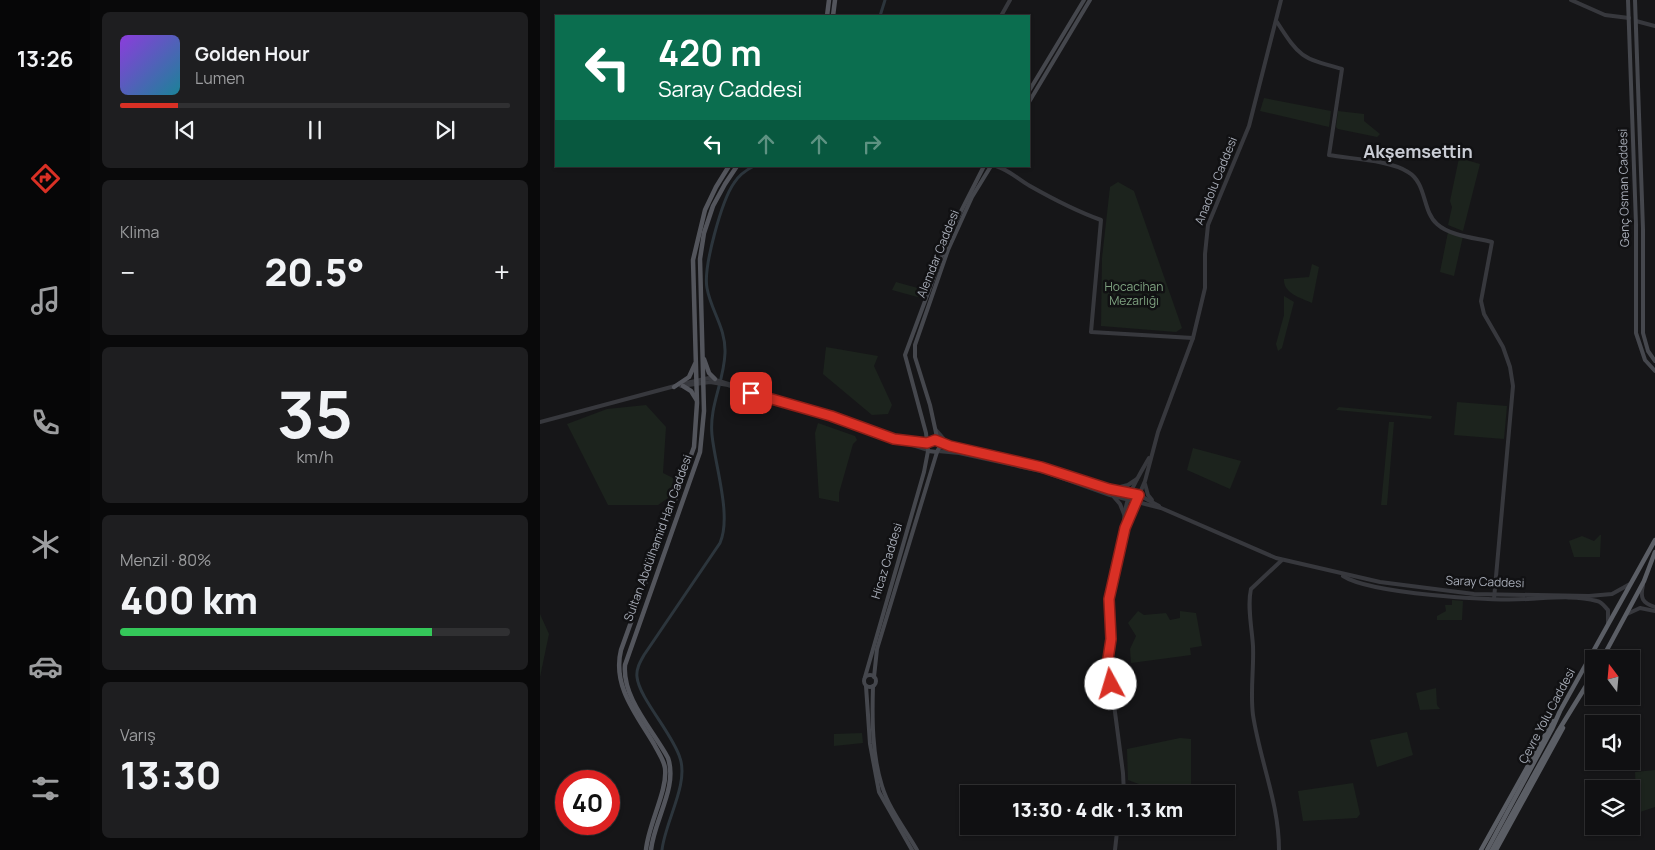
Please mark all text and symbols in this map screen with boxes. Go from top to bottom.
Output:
text: 420 m [658,29,762,77]
icon: left [575,35,640,100]
text: Golden Hour [195,41,309,67]
text: 13:26 [17,44,73,74]
text: Lumen [195,67,245,89]
text: Saray Caddesi [658,74,802,104]
icon: previous [171,116,199,144]
icon: pause [301,116,329,144]
icon: next [431,116,459,144]
street label: Genç Osman Caddesi [1614,129,1633,247]
icon: left [699,130,727,158]
icon: ahead [752,130,780,158]
icon: ahead [805,130,833,158]
icon: right [858,130,886,158]
street label: Anadolu Caddesi [1190,134,1241,227]
district label: Akşemsettin [1363,139,1473,163]
icon: directions [28,161,63,196]
street label: Alemdar Caddesi [912,207,963,300]
text: Klima [120,221,159,243]
text: 20.5° [264,245,365,297]
text: − [120,253,135,291]
text: + [494,253,510,291]
park label: Hocacihan Mezarlığı [1105,278,1163,309]
icon: music [28,283,63,318]
text: 35 [277,369,353,458]
pin [730,372,772,414]
icon: arrive [737,379,765,407]
icon: phone [28,405,63,440]
text: km/h [296,446,334,468]
street label: Sultan Abdülhamid Han Caddesi [619,452,696,624]
street label: Hicaz Caddesi [867,521,906,601]
icon: climate [28,527,63,562]
text: Menzil · 80% [120,549,212,571]
street label: Saray Caddesi [1445,572,1525,591]
text: 400 km [120,573,258,625]
icon: car [28,649,63,684]
north arrow [1585,650,1640,705]
map controls [1585,650,1640,835]
position arrow [1084,657,1136,709]
street label: Çevre Yolu Caddesi [1514,665,1579,766]
button: sound [1585,715,1640,770]
text: Varış [120,724,156,746]
text: 13:30 [120,748,221,800]
speed limit sign: 40 [555,770,620,835]
icon: filters [28,771,63,806]
button: layers [1585,780,1640,835]
text: 13:30 · 4 dk · 1.3 km [1012,797,1183,823]

